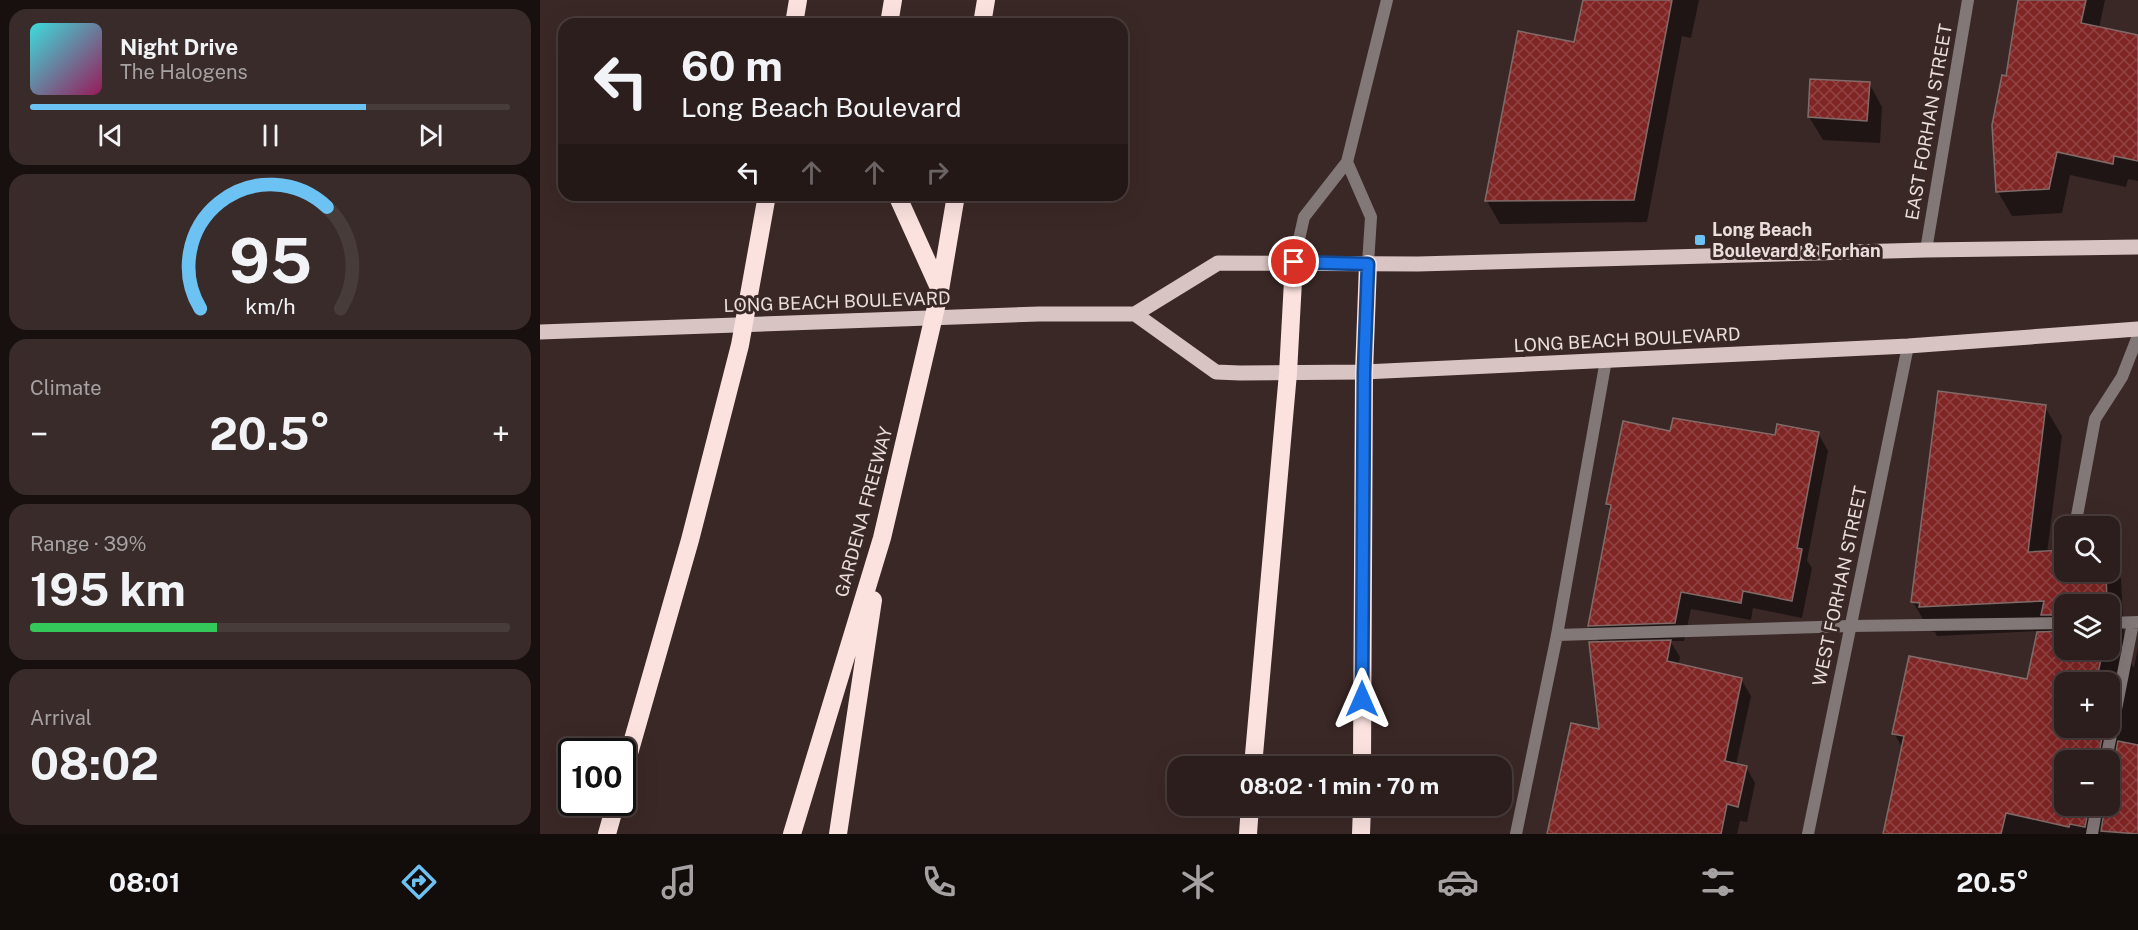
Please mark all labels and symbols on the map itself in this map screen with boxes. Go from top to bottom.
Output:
street label: EAST FORHAN STREET [1901,22,1956,222]
place label: Long Beach Boulevard & Forhan [1712,219,1881,261]
marker: Long Beach Boulevard & Forhan [1693,233,1707,247]
pin [1268,236,1319,287]
street label: LONG BEACH BOULEVARD [723,287,951,316]
street label: LONG BEACH BOULEVARD [1513,323,1741,356]
street label: GARDENA FREEWAY [831,424,896,599]
street label: WEST FORHAN STREET [1808,484,1871,688]
position arrow [1330,667,1394,731]
speed limit sign: 100 [558,738,636,816]

